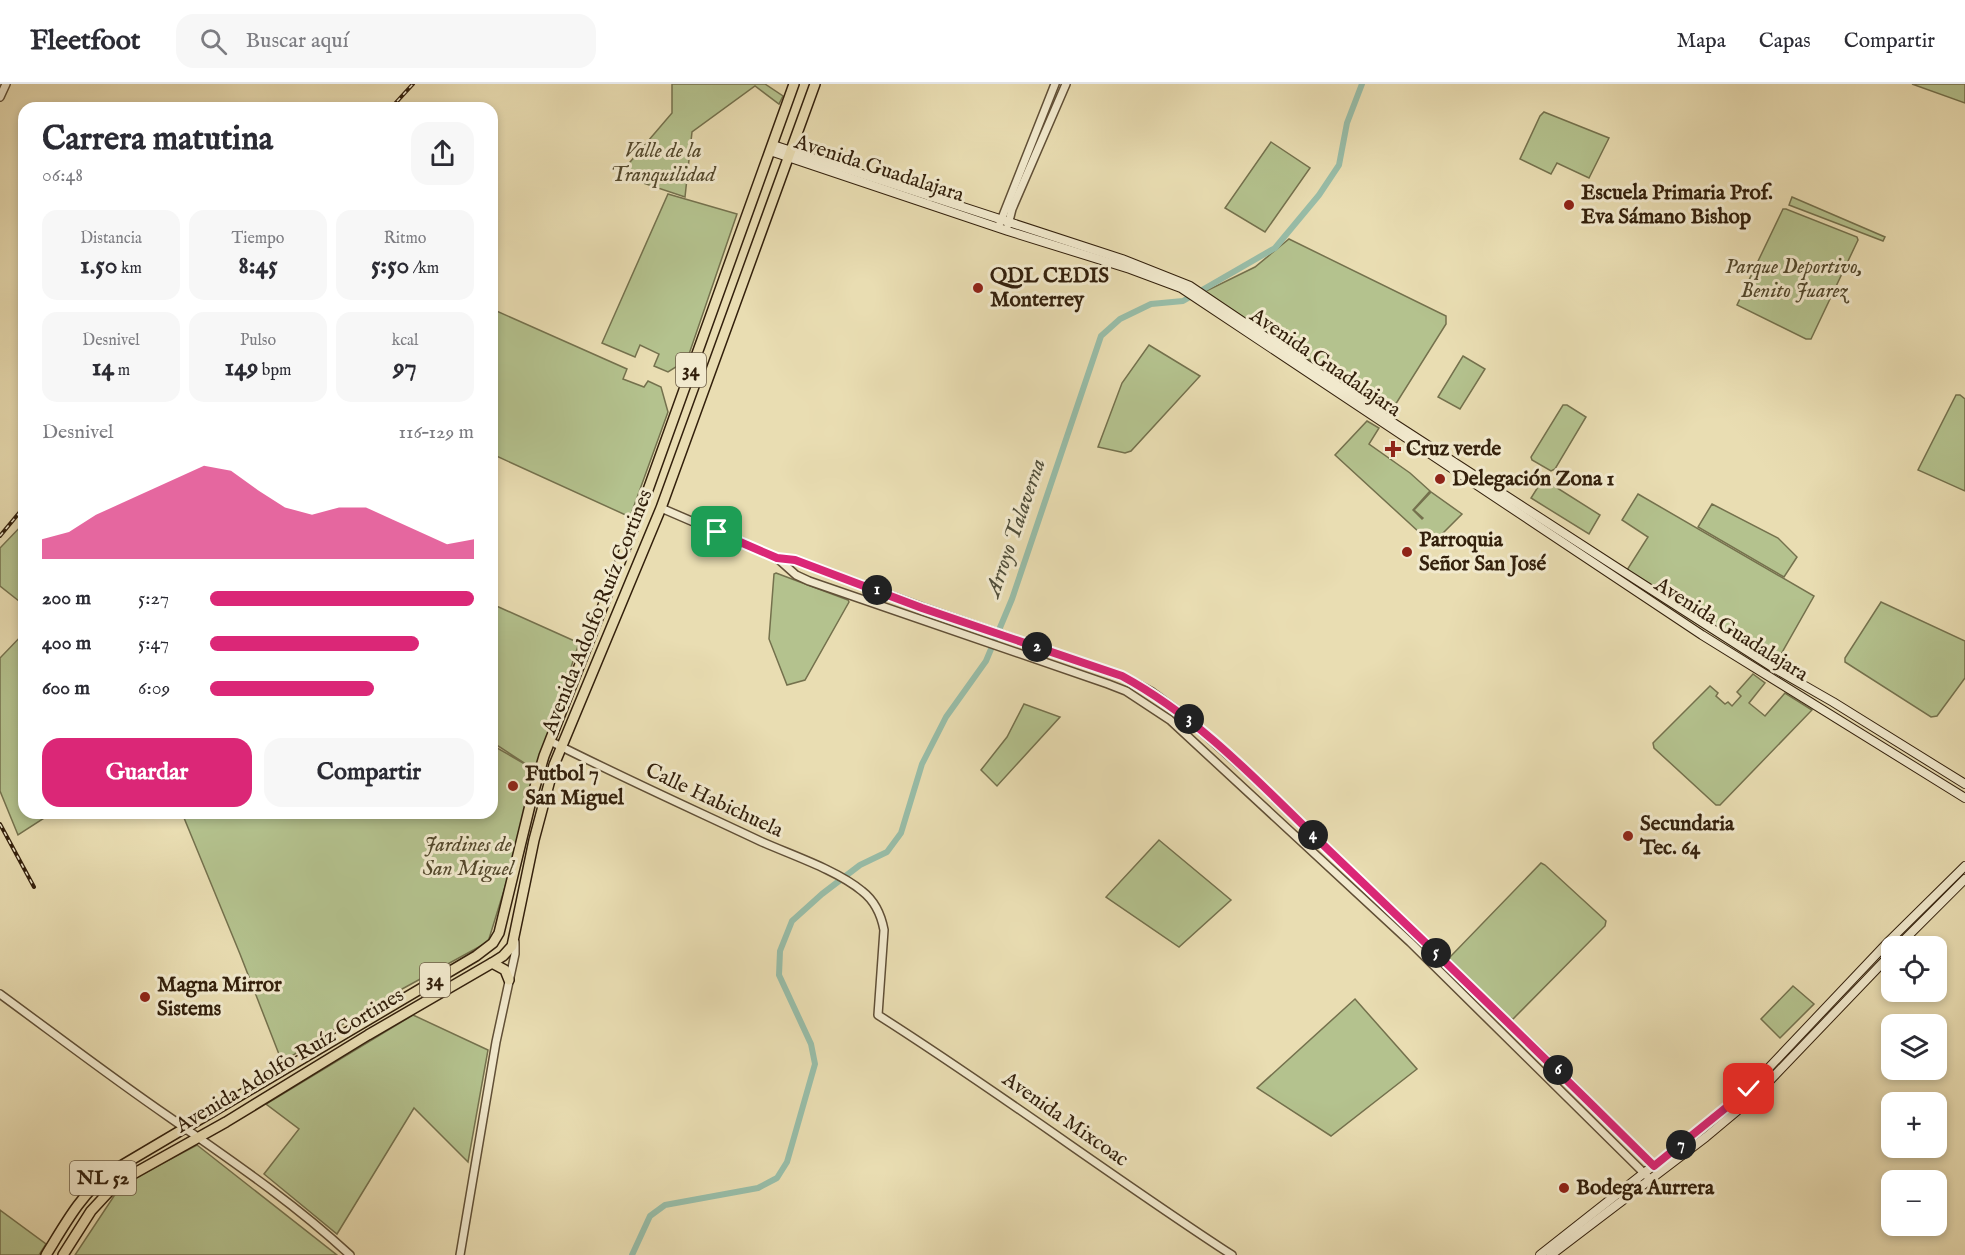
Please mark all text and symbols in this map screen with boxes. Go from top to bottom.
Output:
search box [176,14,596,68]
text: Fleetfoot [30,24,140,59]
icon: search [197,25,230,58]
text: Buscar aquí [245,27,349,55]
text: Mapa [1677,28,1726,55]
text: Capas [1759,28,1811,55]
text: Compartir [1844,28,1935,55]
text: Carrera matutina [42,119,273,161]
button: share [411,122,474,185]
street label: Avenida Guadalajara [790,129,968,209]
park label: Valle de la Tranquilidad [611,138,718,189]
text: 06:48 [42,163,83,188]
place label: Escuela Primaria Prof. Eva Sámano Bishop [1581,180,1773,231]
marker: Escuela Primaria Prof. Eva Sámano Bishop [1562,198,1576,212]
text: Distancia [80,229,142,249]
text: Tiempo [232,229,284,249]
text: Ritmo [384,229,426,249]
text: 1.50 [80,249,117,282]
text: 8:45 [238,249,278,282]
text: 5:50 [371,249,409,282]
park label: Parque Deportivo, Benito Juarez [1725,254,1863,305]
text: km [117,259,142,279]
text: /km [409,259,439,279]
place label: QDL CEDIS Monterrey [990,263,1109,314]
marker: QDL CEDIS Monterrey [971,281,985,295]
street label: Avenida Guadalajara [1243,302,1407,424]
text: Desnivel [82,331,140,351]
text: Pulso [240,331,276,351]
text: kcal [392,331,418,351]
text: 14 [92,351,114,384]
text: 149 [225,351,258,384]
text: 97 [393,351,417,384]
road number: 34 [676,353,706,387]
text: m [114,361,130,381]
text: bpm [258,361,291,381]
text: Desnivel [42,420,114,445]
text: 116–129 m [399,420,474,445]
place label: Cruz verde [1406,436,1502,463]
marker: Cruz verde [1384,440,1402,458]
water label: Arroyo Talaverna [979,455,1053,603]
place label: Delegación Zona 1 [1452,466,1615,493]
marker: Delegación Zona 1 [1433,472,1447,486]
street label: Avenida Adolfo Ruíz Cortines [536,486,660,739]
pin [691,506,742,557]
icon: arrive [700,515,733,548]
place label: Parroquia Señor San José [1419,527,1546,578]
marker: Parroquia Señor San José [1400,545,1414,559]
street label: Avenida Guadalajara [1648,571,1814,689]
pin: 1 [862,575,892,605]
text: 1 [874,580,880,600]
text: 200 m [42,586,91,611]
text: 5:27 [138,586,169,611]
text: 400 m [42,631,91,656]
text: 5:47 [138,631,169,656]
pin: 2 [1022,632,1052,662]
text: 2 [1033,637,1041,657]
text: 600 m [42,676,90,701]
text: 6:09 [138,676,170,701]
pin: 3 [1174,704,1204,734]
text: 3 [1186,709,1192,729]
button: Guardar [42,738,252,807]
button: Compartir [264,738,474,807]
street label: Calle Habichuela [641,757,788,845]
place label: Futbol 7 San Miguel [525,761,625,812]
marker: Futbol 7 San Miguel [506,779,520,793]
place label: Secundaria Tec. 64 [1639,811,1735,862]
pin: 4 [1298,820,1328,850]
text: 4 [1309,825,1317,845]
marker: Secundaria Tec. 64 [1621,829,1635,843]
park label: Jardines de San Miguel [422,832,516,883]
map controls [1881,936,1947,1236]
button: locate [1881,936,1947,1002]
pin: 5 [1421,938,1451,968]
text: 5 [1433,943,1439,963]
road number: 34 [420,963,450,997]
place label: Magna Mirror Sistems [157,972,282,1023]
street label: Avenida Adolfo Ruíz Cortines [170,982,409,1140]
marker: Magna Mirror Sistems [138,990,152,1004]
button: layers [1881,1014,1947,1080]
pin: 6 [1543,1055,1573,1085]
text: 6 [1555,1060,1561,1080]
pin [1723,1063,1774,1114]
street label: Avenida Mixcoac [996,1066,1133,1174]
icon: check [1732,1072,1765,1105]
button: + [1881,1092,1947,1158]
pin: 7 [1666,1130,1696,1160]
text: 7 [1677,1135,1685,1155]
road number: NL 52 [70,1161,136,1195]
button: − [1881,1170,1947,1236]
place label: Bodega Aurrera [1576,1175,1715,1202]
marker: Bodega Aurrera [1557,1181,1571,1195]

